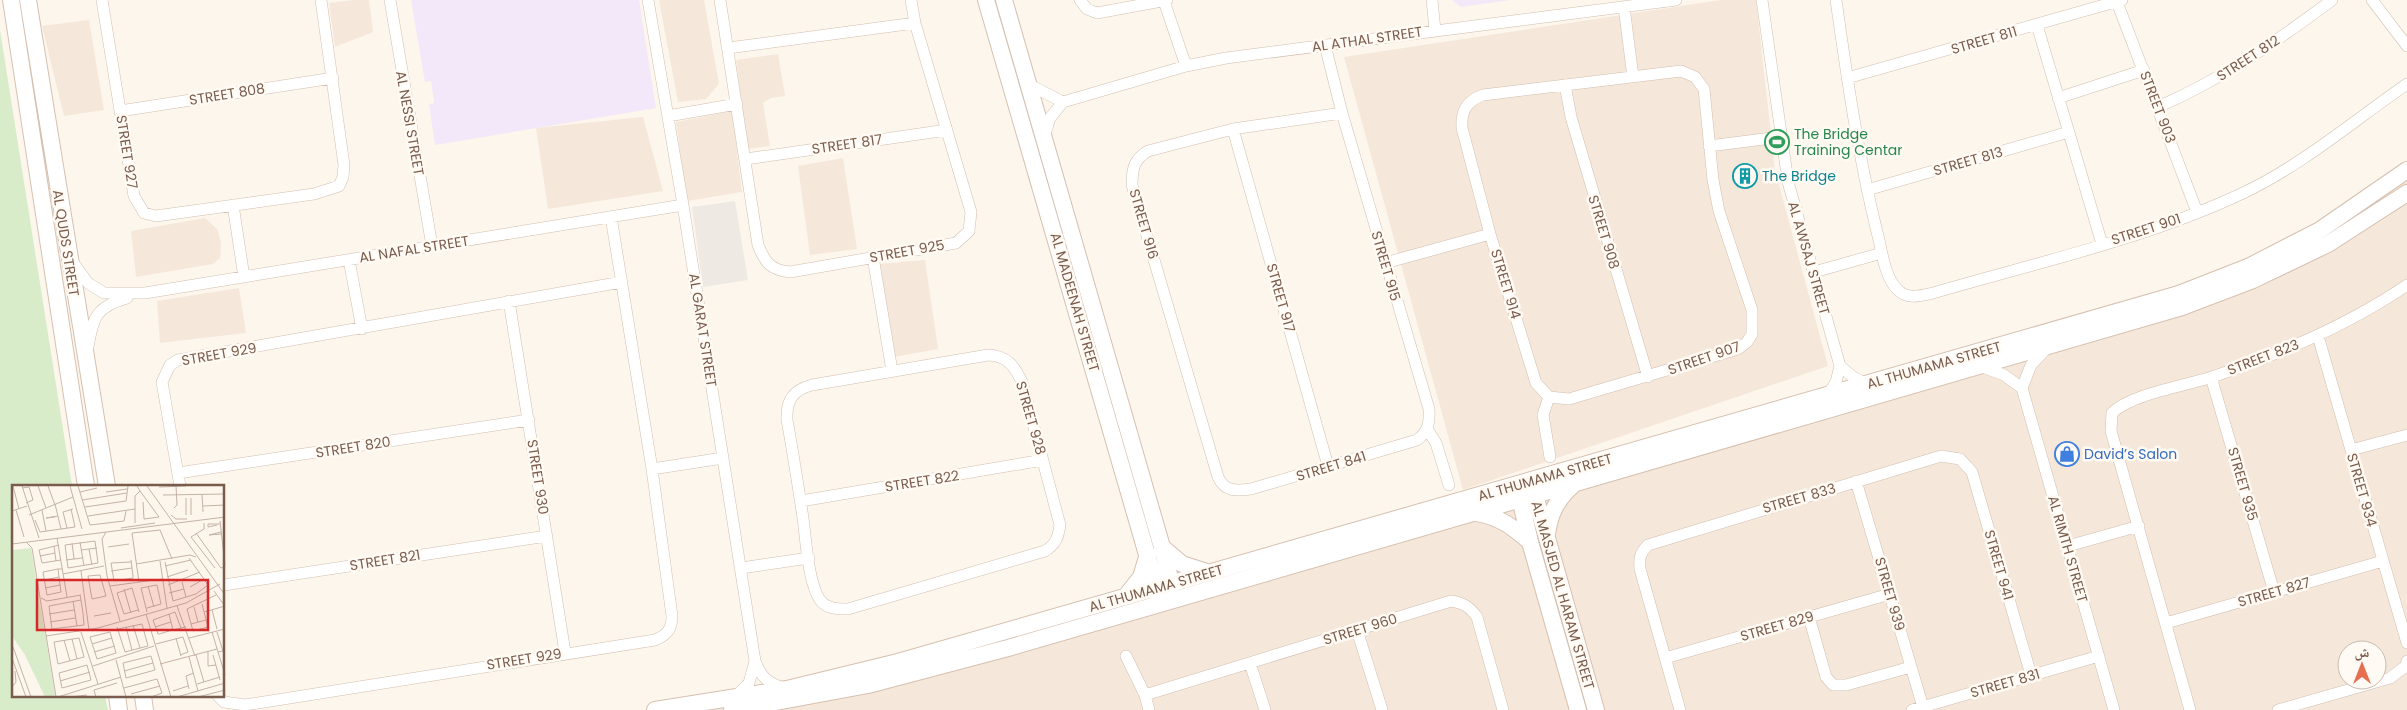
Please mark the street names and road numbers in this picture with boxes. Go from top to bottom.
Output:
street label: AL ATHAL STREET [1310,21,1424,57]
street label: STREET 811 [1949,21,2019,59]
street label: STREET 812 [2213,30,2283,86]
street label: STREET 903 [2135,68,2181,146]
street label: AL NESSI STREET [391,69,429,177]
street label: STREET 808 [188,78,266,110]
street label: STREET 927 [111,114,143,191]
street label: STREET 817 [810,129,884,159]
street label: STREET 813 [1931,142,2005,180]
street label: STREET 916 [1124,187,1164,262]
street label: AL QUDS STREET [48,188,84,298]
street label: STREET 908 [1583,193,1625,272]
street label: AL AWSAJ STREET [1783,199,1835,318]
street label: STREET 901 [2109,208,2183,250]
street label: STREET 915 [1366,229,1406,303]
street label: AL NAFAL STREET [358,230,471,268]
street label: AL MADEENAH STREET [1046,230,1105,374]
street label: STREET 925 [868,235,946,267]
street label: STREET 914 [1486,247,1526,322]
street label: STREET 917 [1262,261,1300,335]
street label: AL GARAT STREET [684,272,722,389]
street label: STREET 823 [2224,334,2302,380]
street label: STREET 907 [1665,336,1743,380]
street label: AL THUMAMA STREET [1864,336,2004,394]
street label: STREET 929 [180,338,258,370]
street label: STREET 928 [1011,379,1051,457]
street label: STREET 820 [314,431,392,463]
street label: STREET 930 [522,438,554,516]
street label: STREET 935 [2223,445,2263,523]
street label: STREET 841 [1294,446,1368,486]
street label: AL THUMAMA STREET [1475,448,1615,506]
street label: STREET 934 [2342,451,2382,529]
street label: STREET 822 [883,465,961,497]
street label: STREET 833 [1760,478,1838,518]
street label: AL RIMTH STREET [2043,493,2093,605]
street label: AL MASJED AL HARAM STREET [1526,498,1600,692]
street label: STREET 941 [1979,528,2019,602]
street label: STREET 821 [348,545,422,575]
street label: STREET 939 [1870,555,1910,633]
street label: AL THUMAMA STREET [1086,559,1226,617]
street label: STREET 827 [2235,572,2313,612]
street label: STREET 829 [1738,606,1816,646]
street label: STREET 960 [1321,608,1399,650]
street label: STREET 929 [485,643,563,675]
street label: STREET 831 [1968,664,2042,702]

